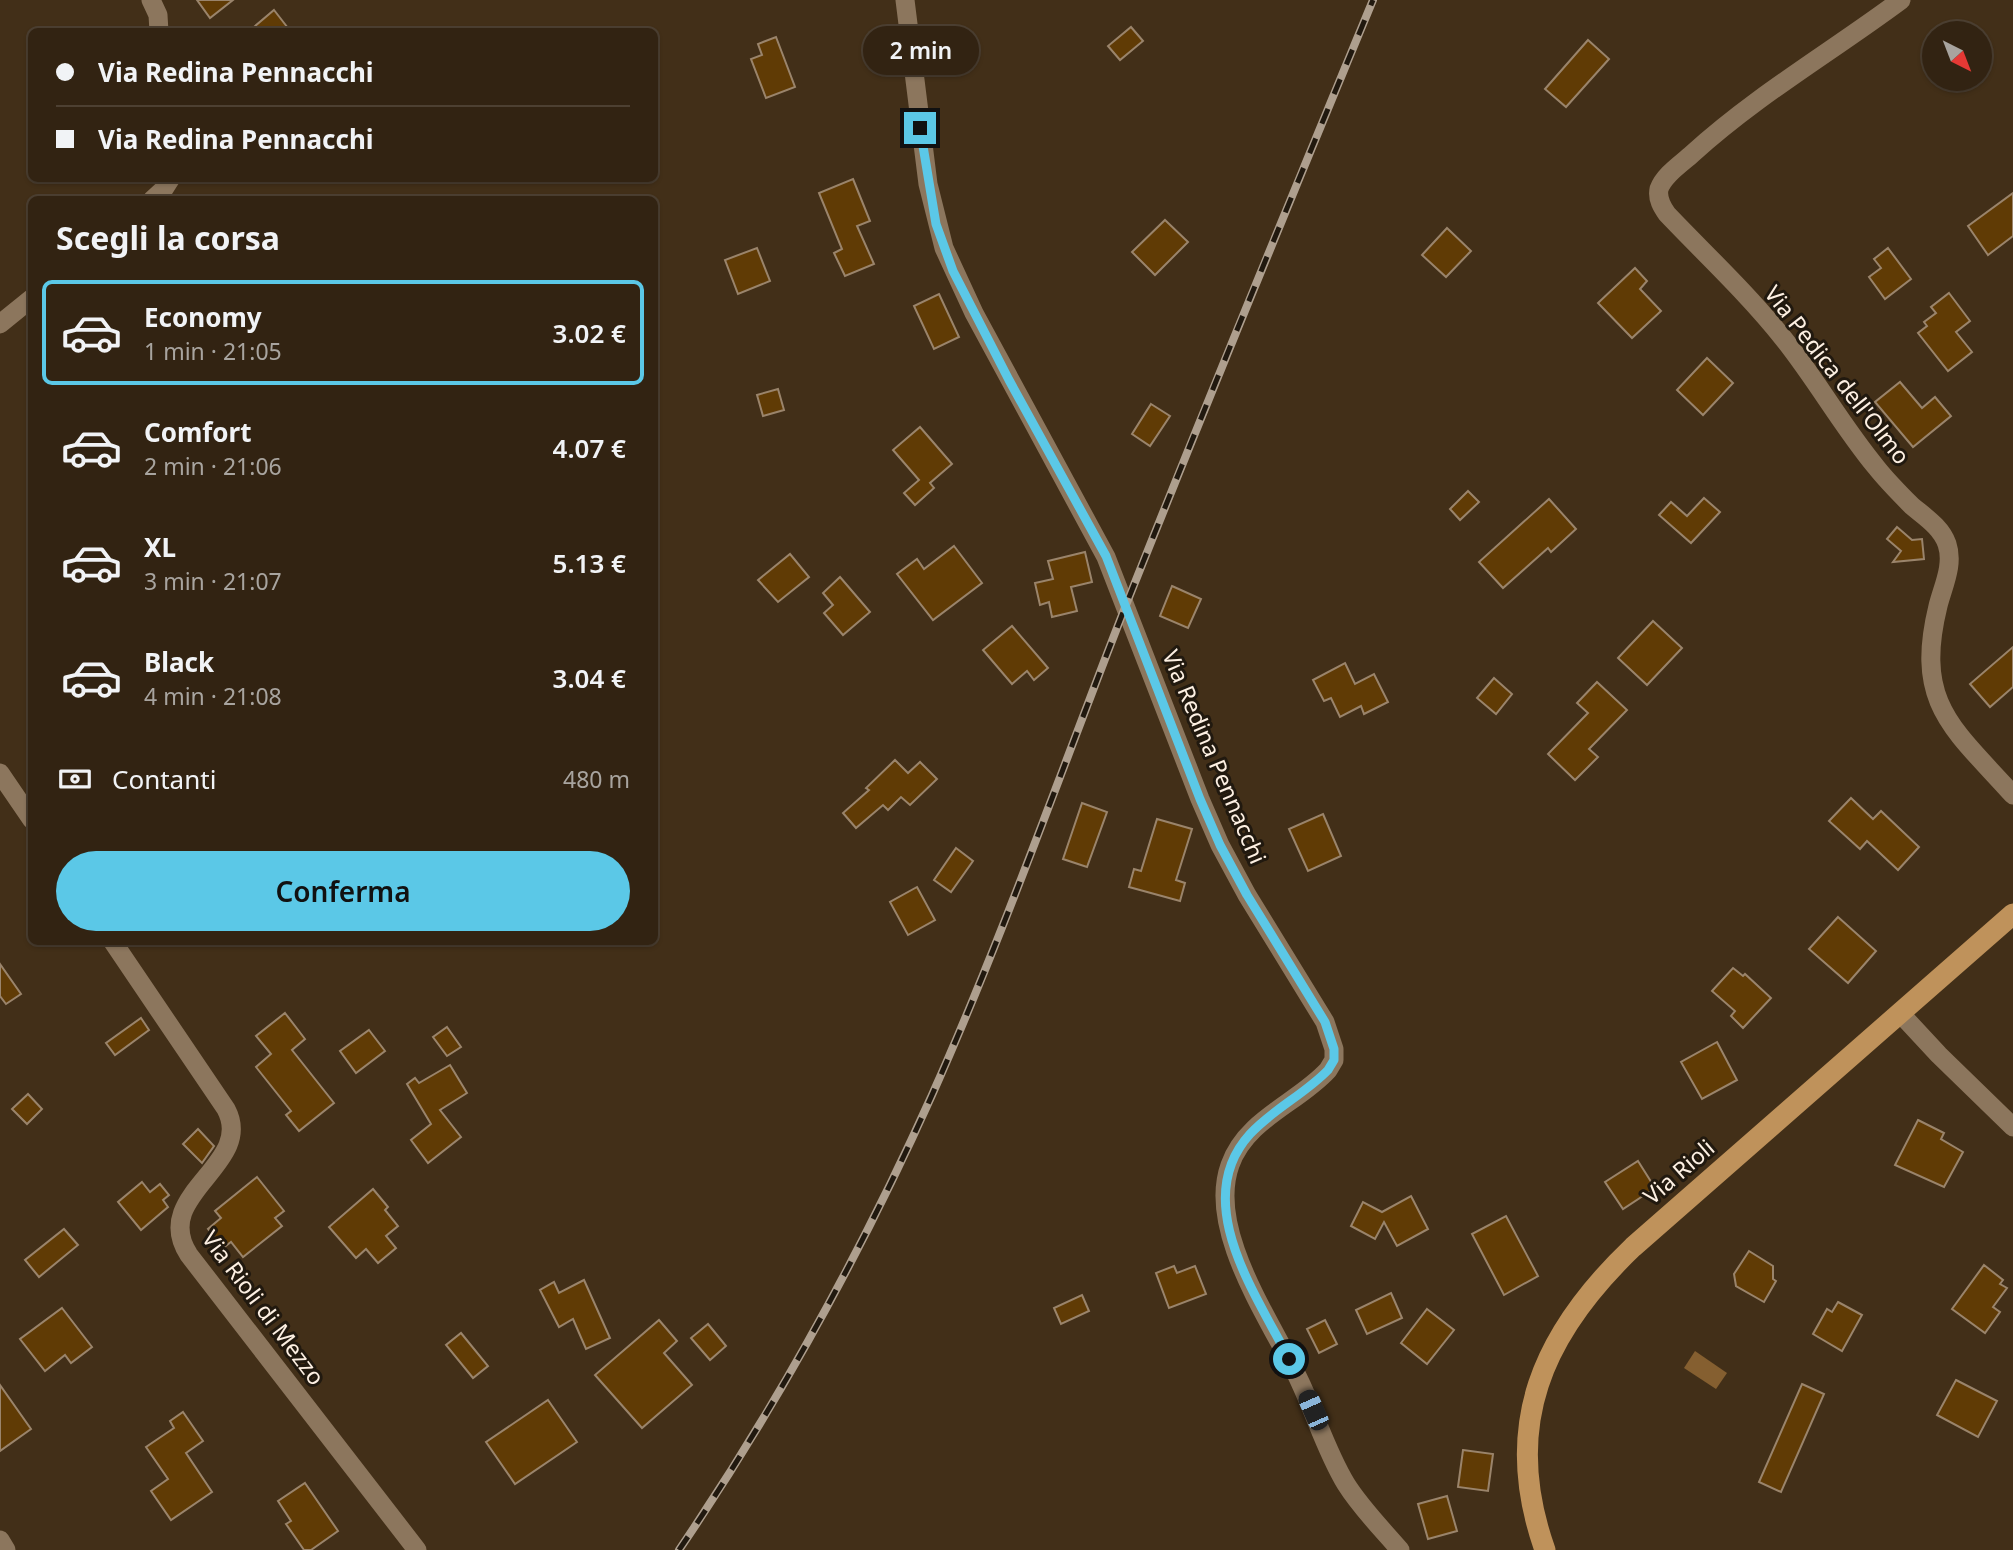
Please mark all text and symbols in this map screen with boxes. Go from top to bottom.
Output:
north arrow [1922,21,1992,91]
map controls [1922,21,1992,91]
callout: 2 min [862,26,978,76]
text: 2 min [890,34,952,66]
text: Via Redina Pennacchi [98,54,374,90]
route end [904,112,936,144]
text: Via Redina Pennacchi [98,121,374,157]
text: Scegli la corsa [56,216,280,259]
street label: Via Pedica dell'Olmo [1758,278,1918,471]
text: Economy [144,299,262,335]
icon: car [60,301,123,364]
text: 3.02 € [553,315,626,351]
text: 1 min · 21:05 [144,335,282,367]
text: Comfort [144,414,252,450]
icon: car [60,416,123,479]
text: 4.07 € [553,430,626,466]
text: 2 min · 21:06 [144,450,282,482]
text: XL [144,529,176,565]
icon: car [60,531,123,594]
text: 5.13 € [553,545,626,581]
text: 3 min · 21:07 [144,565,282,597]
text: Black [144,644,214,680]
street label: Via Redina Pennacchi [1155,645,1274,869]
icon: car [60,646,123,709]
text: 3.04 € [553,660,626,696]
text: 4 min · 21:08 [144,680,282,712]
icon: cash [56,760,94,798]
text: Contanti [112,761,216,797]
text: 480 m [563,763,630,795]
button: Conferma [56,851,630,931]
street label: Via Rioli [1636,1131,1721,1211]
street label: Via Rioli di Mezzo [195,1224,332,1391]
route start [1273,1343,1305,1375]
car [1295,1387,1332,1433]

